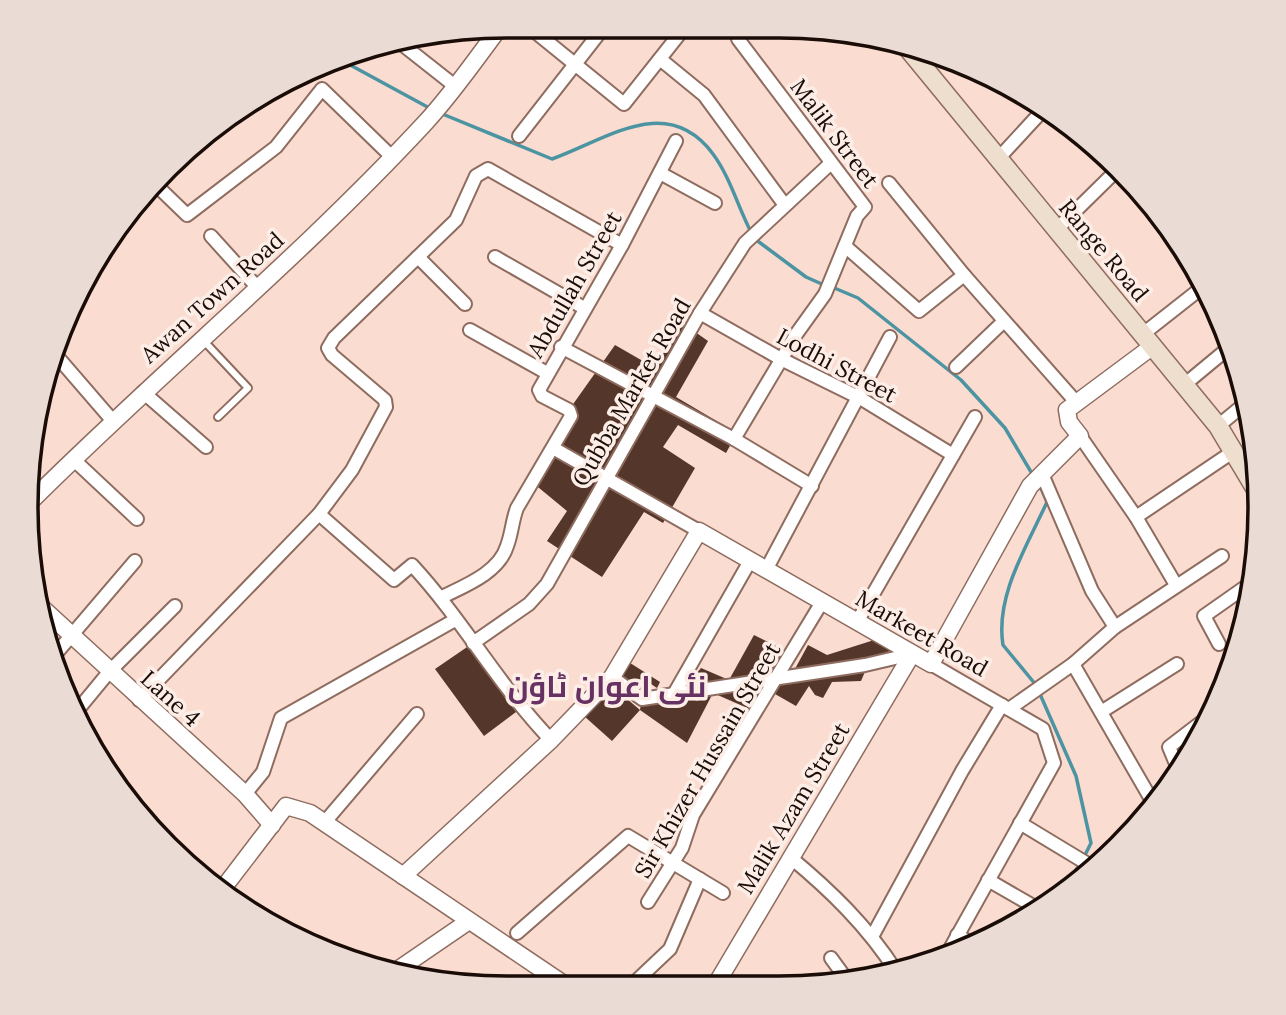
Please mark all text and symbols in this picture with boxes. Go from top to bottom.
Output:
street label: Malik Street [785,73,886,193]
street label: Range Road [1053,193,1155,307]
street label: Abdullah Street [520,205,628,363]
street label: Awan Town Road [134,225,290,370]
street label: Qubba Market Road [565,293,697,491]
street label: Lodhi Street [772,321,902,409]
street label: Markeet Road [851,583,994,683]
street label: Sir Khizer Hussain Street [628,637,786,883]
street label: Lane 4 [135,664,207,732]
district label: نئی اعوان ٹاؤن [508,667,706,705]
street label: Malik Azam Street [730,717,856,899]

